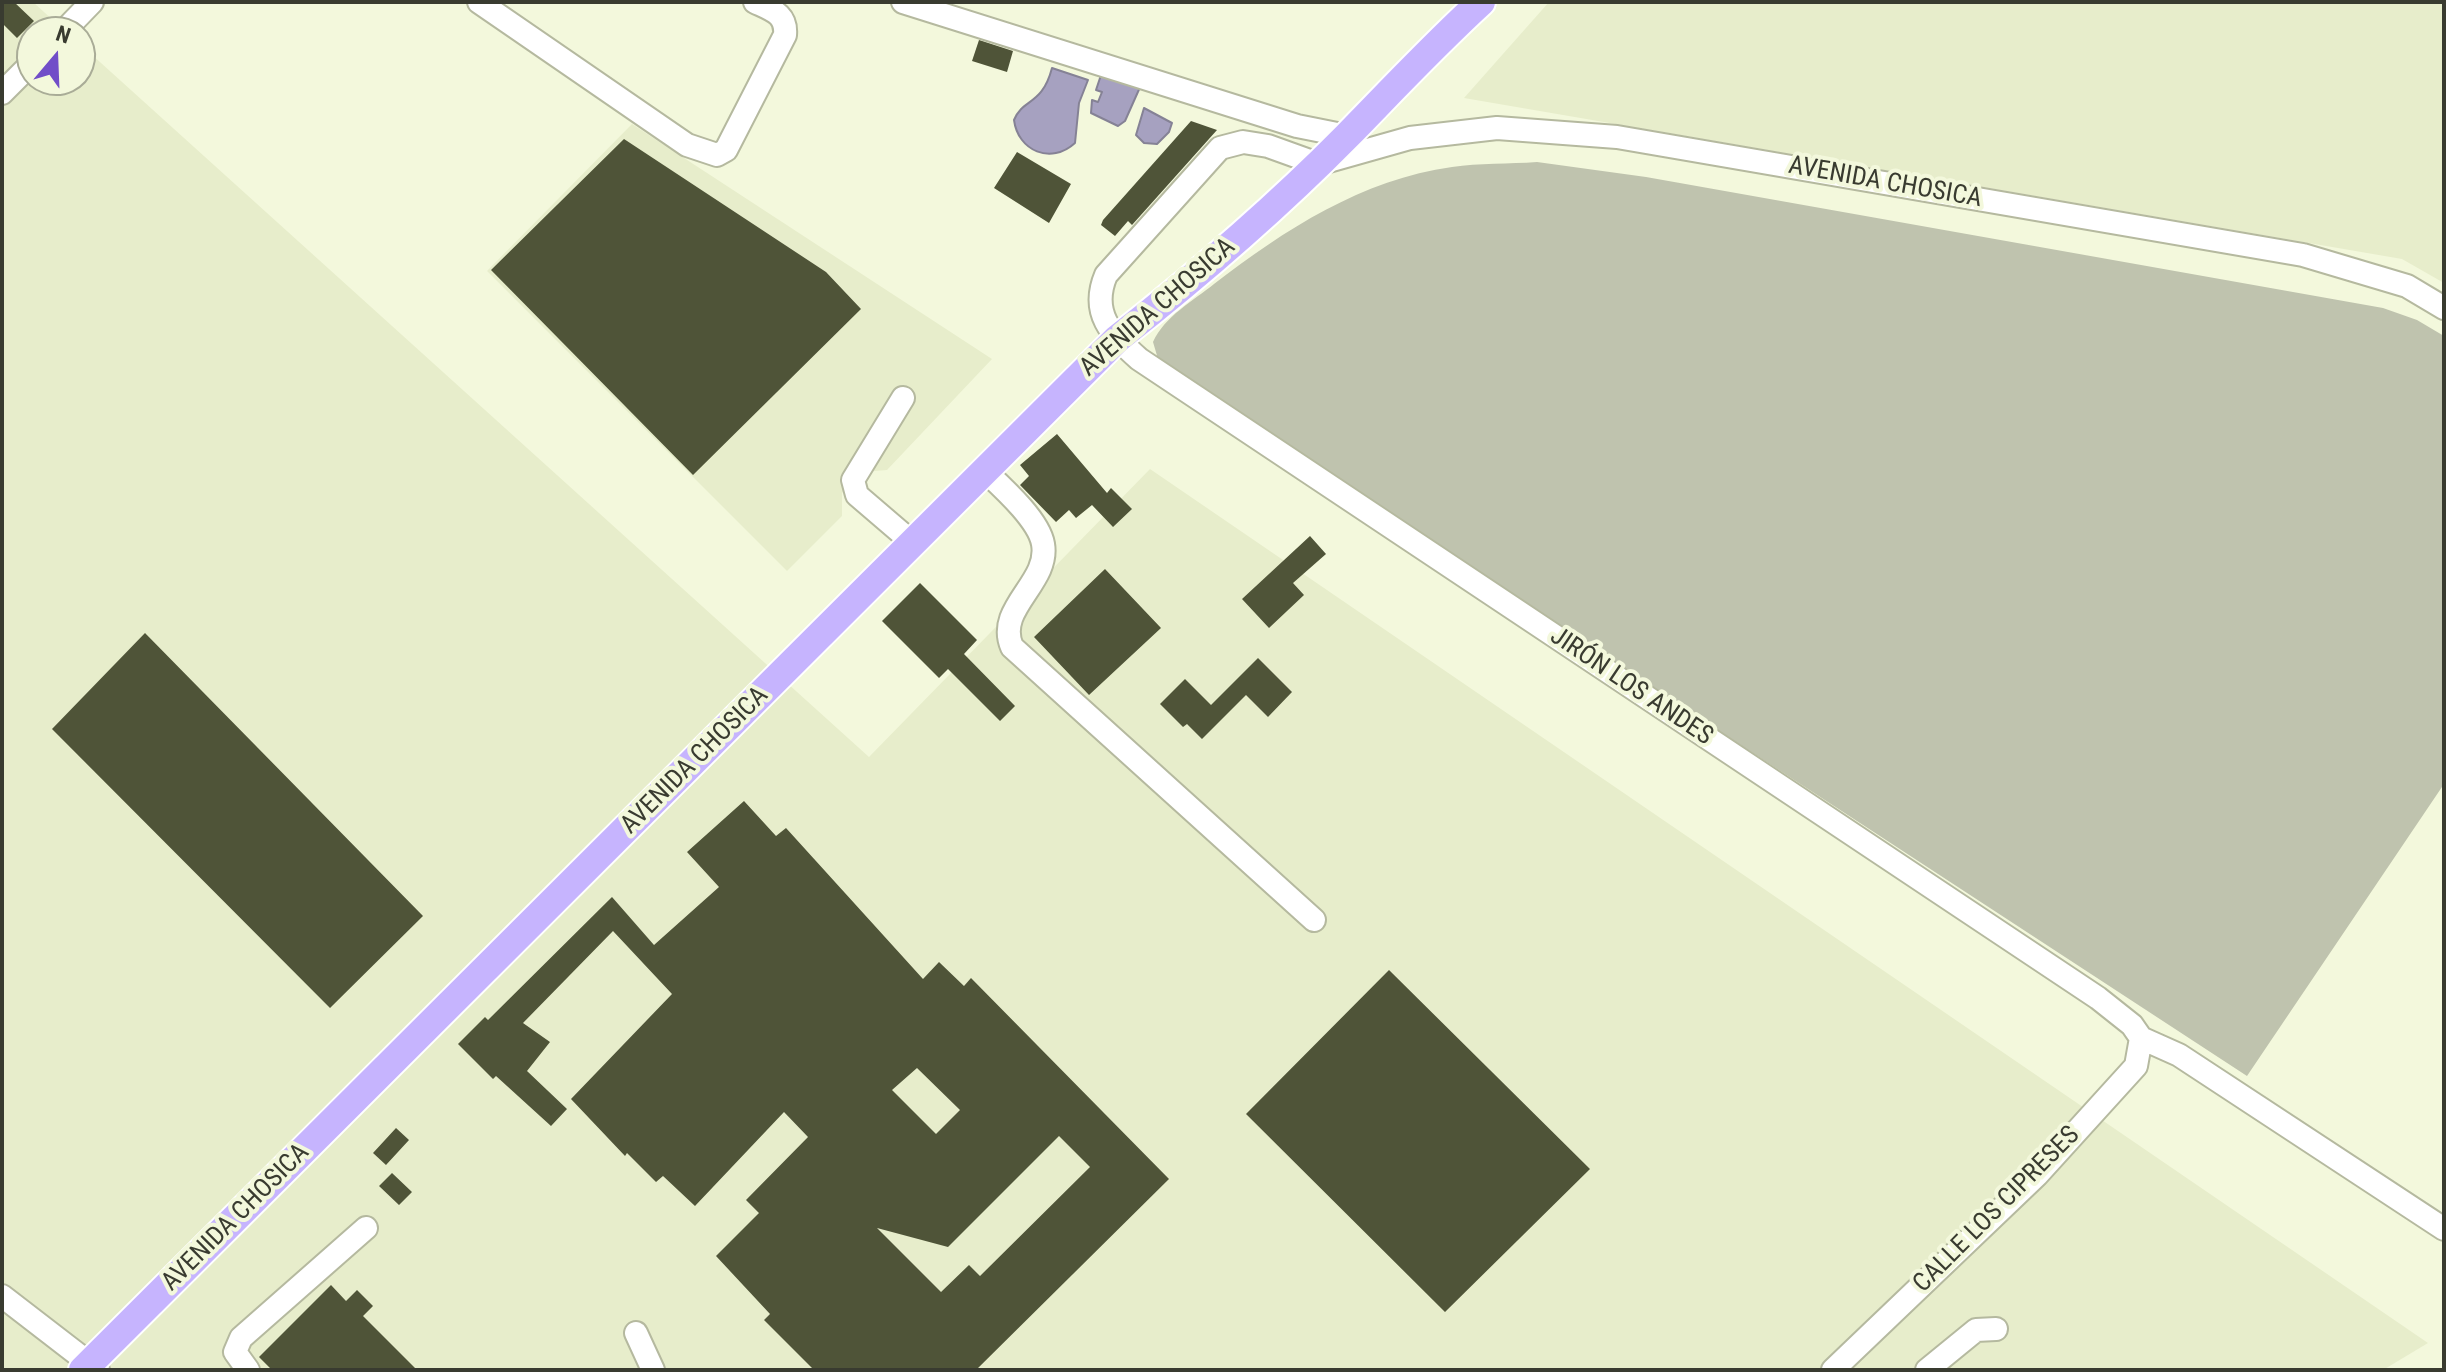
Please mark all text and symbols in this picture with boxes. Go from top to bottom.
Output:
north arrow [16,16,96,96]
text: N [53,21,74,49]
street label: AVENIDA CHOSICA [1786,151,1984,215]
street label: AVENIDA CHOSICA [1074,232,1242,384]
street label: JIRÓN LOS ANDES [1544,621,1718,753]
street label: AVENIDA CHOSICA [615,681,775,841]
street label: CALLE LOS CIPRESES [1907,1120,2087,1300]
street label: AVENIDA CHOSICA [156,1138,316,1298]

